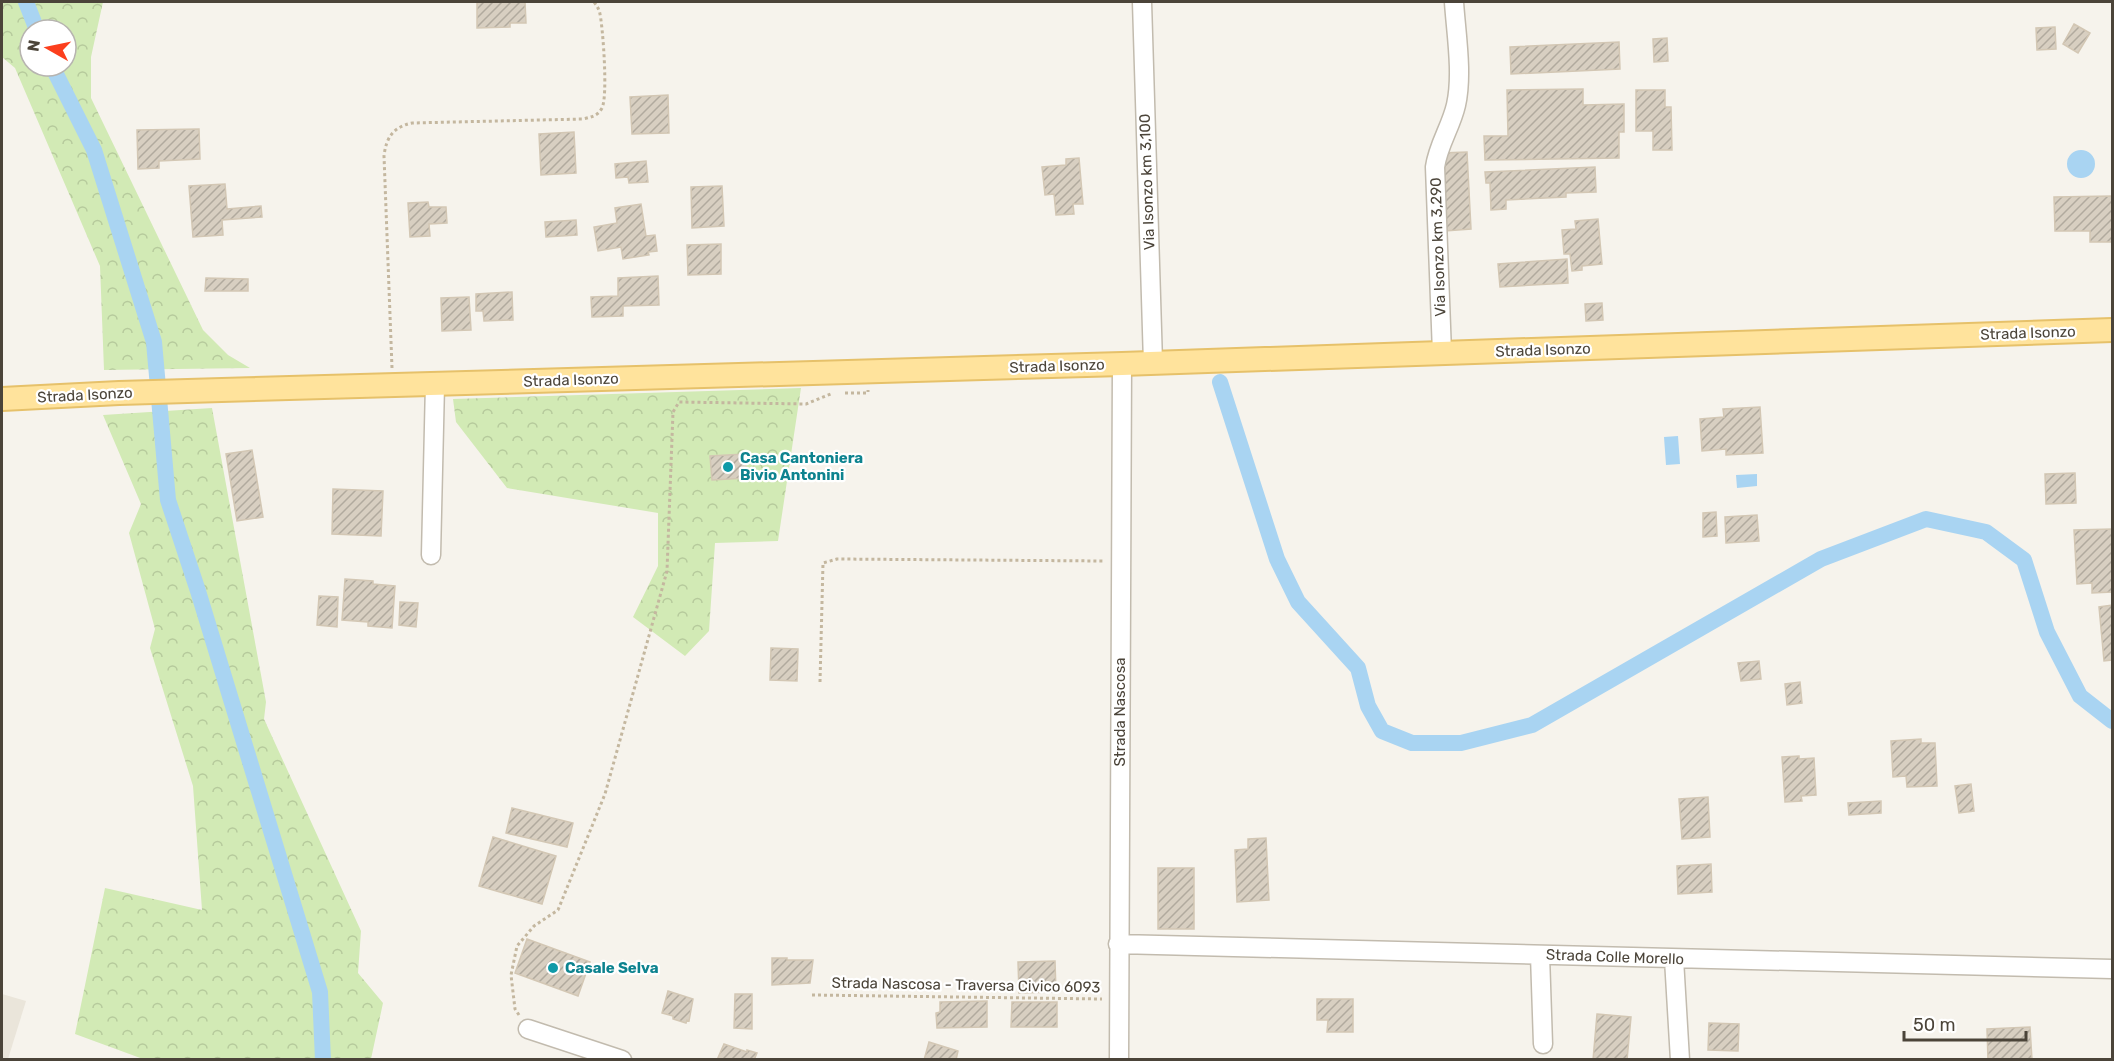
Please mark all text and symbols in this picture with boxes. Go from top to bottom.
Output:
north arrow [18,18,78,78]
text: N [23,39,44,53]
street label: Via Isonzo km 3,100 [1136,113,1158,251]
street label: Via Isonzo km 3,290 [1427,177,1449,317]
street label: Strada Isonzo [1980,322,2076,344]
street label: Strada Isonzo [1495,339,1591,361]
street label: Strada Isonzo [1009,355,1105,377]
street label: Strada Isonzo [523,369,619,391]
street label: Strada Isonzo [37,384,133,406]
place label: Casa Cantoniera Bivio Antonini [740,449,863,484]
marker: Casa Cantoniera Bivio Antonini [721,460,735,474]
street label: Strada Nascosa [1111,657,1129,767]
street label: Strada Colle Morello [1546,946,1684,968]
place label: Casale Selva [565,959,659,977]
marker: Casale Selva [546,961,560,975]
street label: Strada Nascosa - Traversa Civico 6093 [832,974,1100,996]
scale bar [1904,1004,2026,1042]
text: 50 m [1913,1014,1956,1036]

